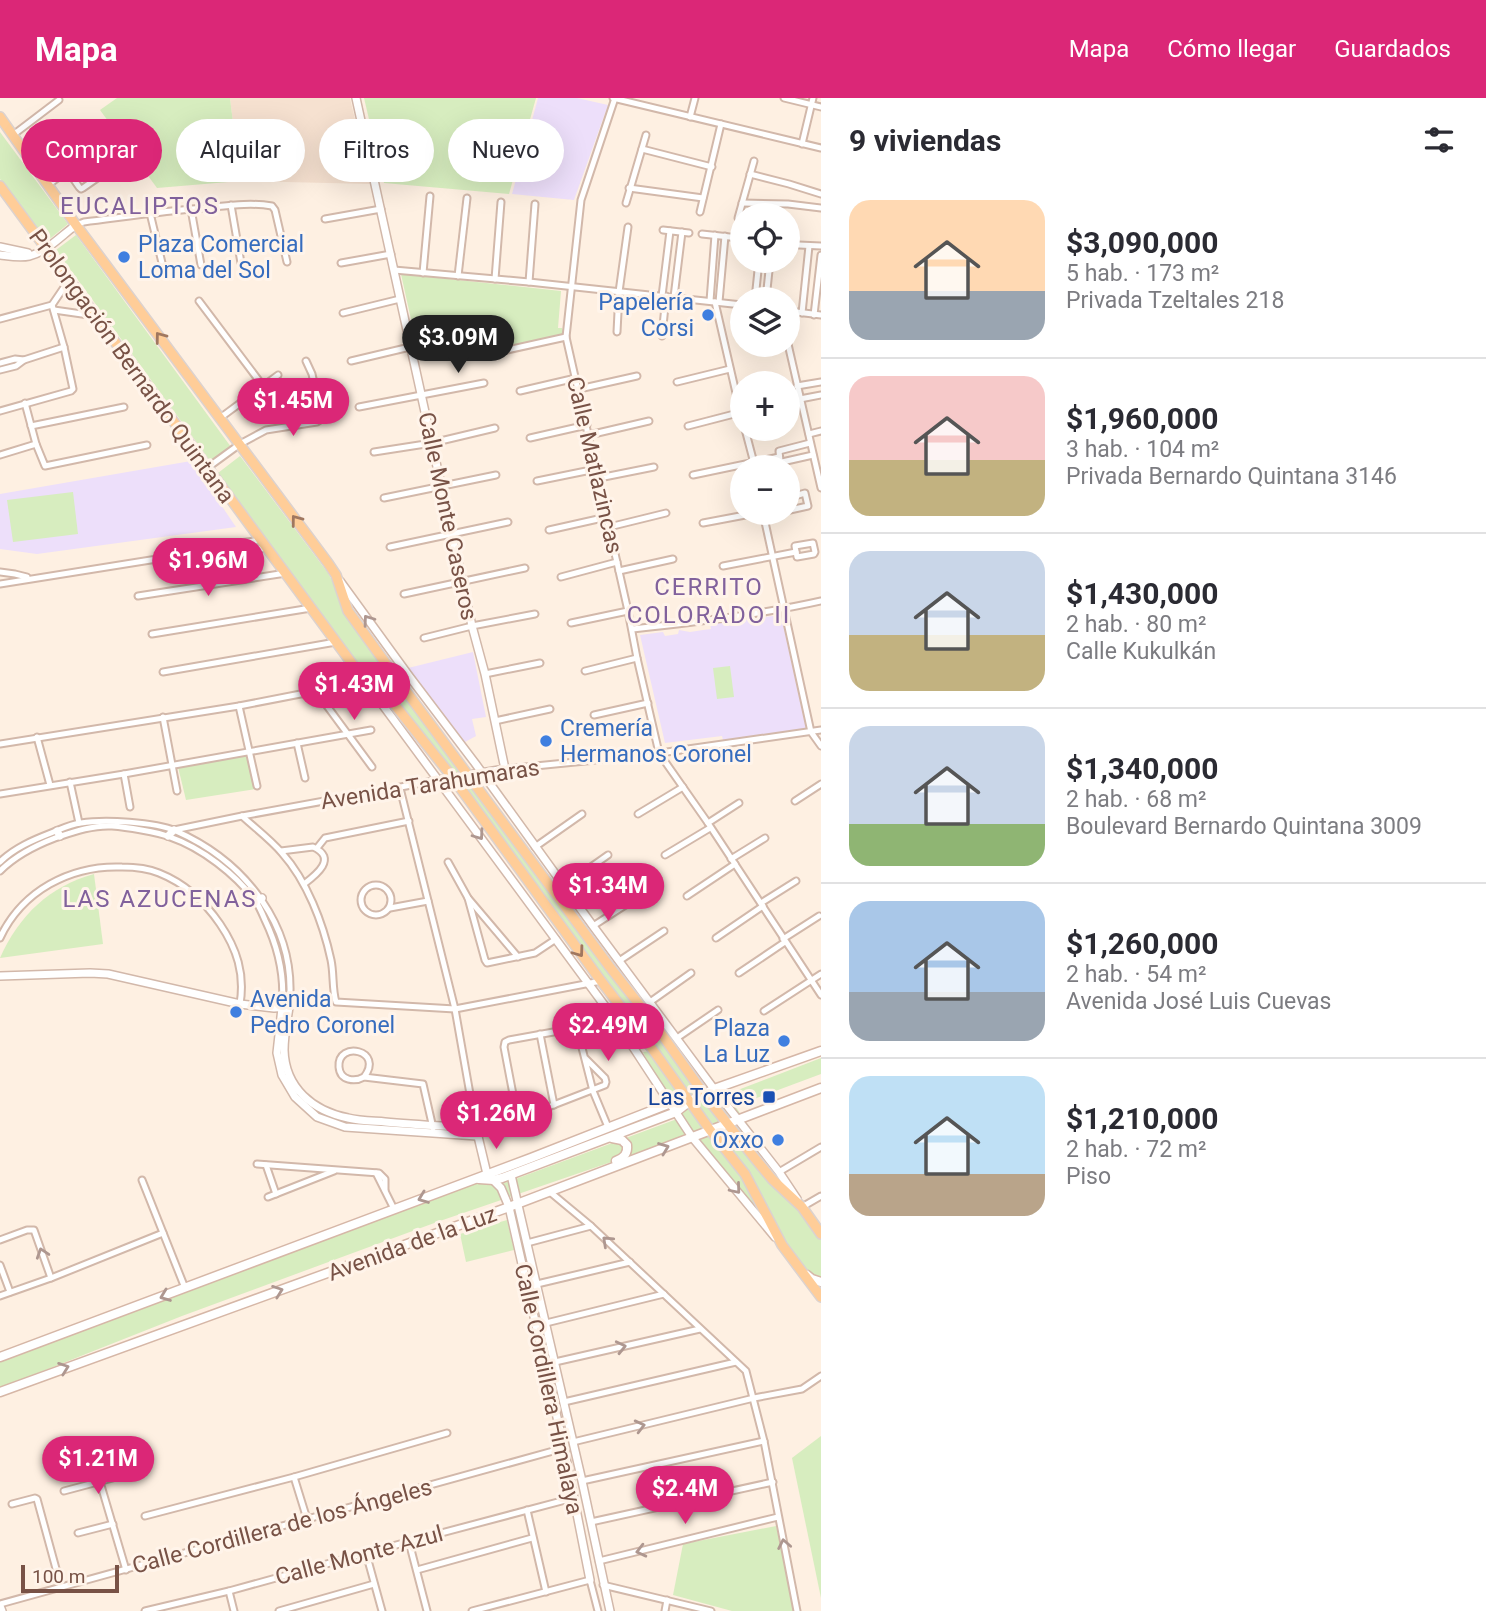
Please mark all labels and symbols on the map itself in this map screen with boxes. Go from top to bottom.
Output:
district label: EUCALIPTOS [60,192,220,220]
street label: Prolongación Bernardo Quintana [23,224,240,509]
place label: Plaza Comercial Loma del Sol [138,231,304,284]
marker: Plaza Comercial Loma del Sol [116,249,132,265]
place label: Papelería Corsi [598,289,694,342]
marker: Papelería Corsi [700,307,716,323]
pin: $3.09M [401,316,515,375]
one-way arrow [156,332,168,345]
street label: Calle Matlazincas [561,374,628,556]
pin: $1.45M [236,378,350,438]
street label: Calle Monte Caseros [412,410,483,623]
one-way arrow [292,515,305,527]
pin: $1.96M [151,538,265,598]
district label: CERRITO COLORADO II [627,573,791,629]
one-way arrow [364,615,377,628]
pin: $1.43M [297,662,411,722]
place label: Cremería Hermanos Coronel [560,715,752,768]
marker: Cremería Hermanos Coronel [538,733,554,749]
street label: Avenida Tarahumaras [319,754,541,815]
one-way arrow [471,827,484,840]
pin: $1.34M [551,864,665,923]
district label: LAS AZUCENAS [62,885,258,913]
one-way arrow [571,944,583,957]
place label: Avenida Pedro Coronel [250,986,395,1039]
marker: Avenida Pedro Coronel [228,1004,244,1020]
pin: $2.49M [551,1004,665,1063]
place label: Plaza La Luz [703,1015,770,1068]
marker: Plaza La Luz [776,1033,792,1049]
place label: Las Torres [648,1084,755,1111]
marker: Las Torres [761,1089,777,1105]
pin: $1.26M [439,1091,553,1151]
place label: Oxxo [712,1127,764,1154]
marker: Oxxo [770,1132,786,1148]
one-way arrow [658,1142,670,1156]
one-way arrow [728,1181,740,1194]
one-way arrow [418,1189,430,1203]
street label: Avenida de la Luz [324,1200,500,1287]
one-way arrow [602,1236,615,1249]
one-way arrow [36,1247,51,1259]
street label: Calle Cordillera Himalaya [509,1261,588,1517]
one-way arrow [272,1285,284,1299]
one-way arrow [159,1288,171,1302]
one-way arrow [615,1341,627,1355]
one-way arrow [58,1362,70,1376]
one-way arrow [634,1420,646,1434]
pin: $1.21M [41,1436,155,1496]
pin: $2.4M [636,1466,734,1526]
street label: Calle Cordillera de los Ángeles [129,1472,435,1580]
street label: Calle Monte Azul [272,1520,446,1591]
one-way arrow [777,1538,792,1550]
one-way arrow [635,1543,647,1557]
scale bar [21,1562,119,1594]

